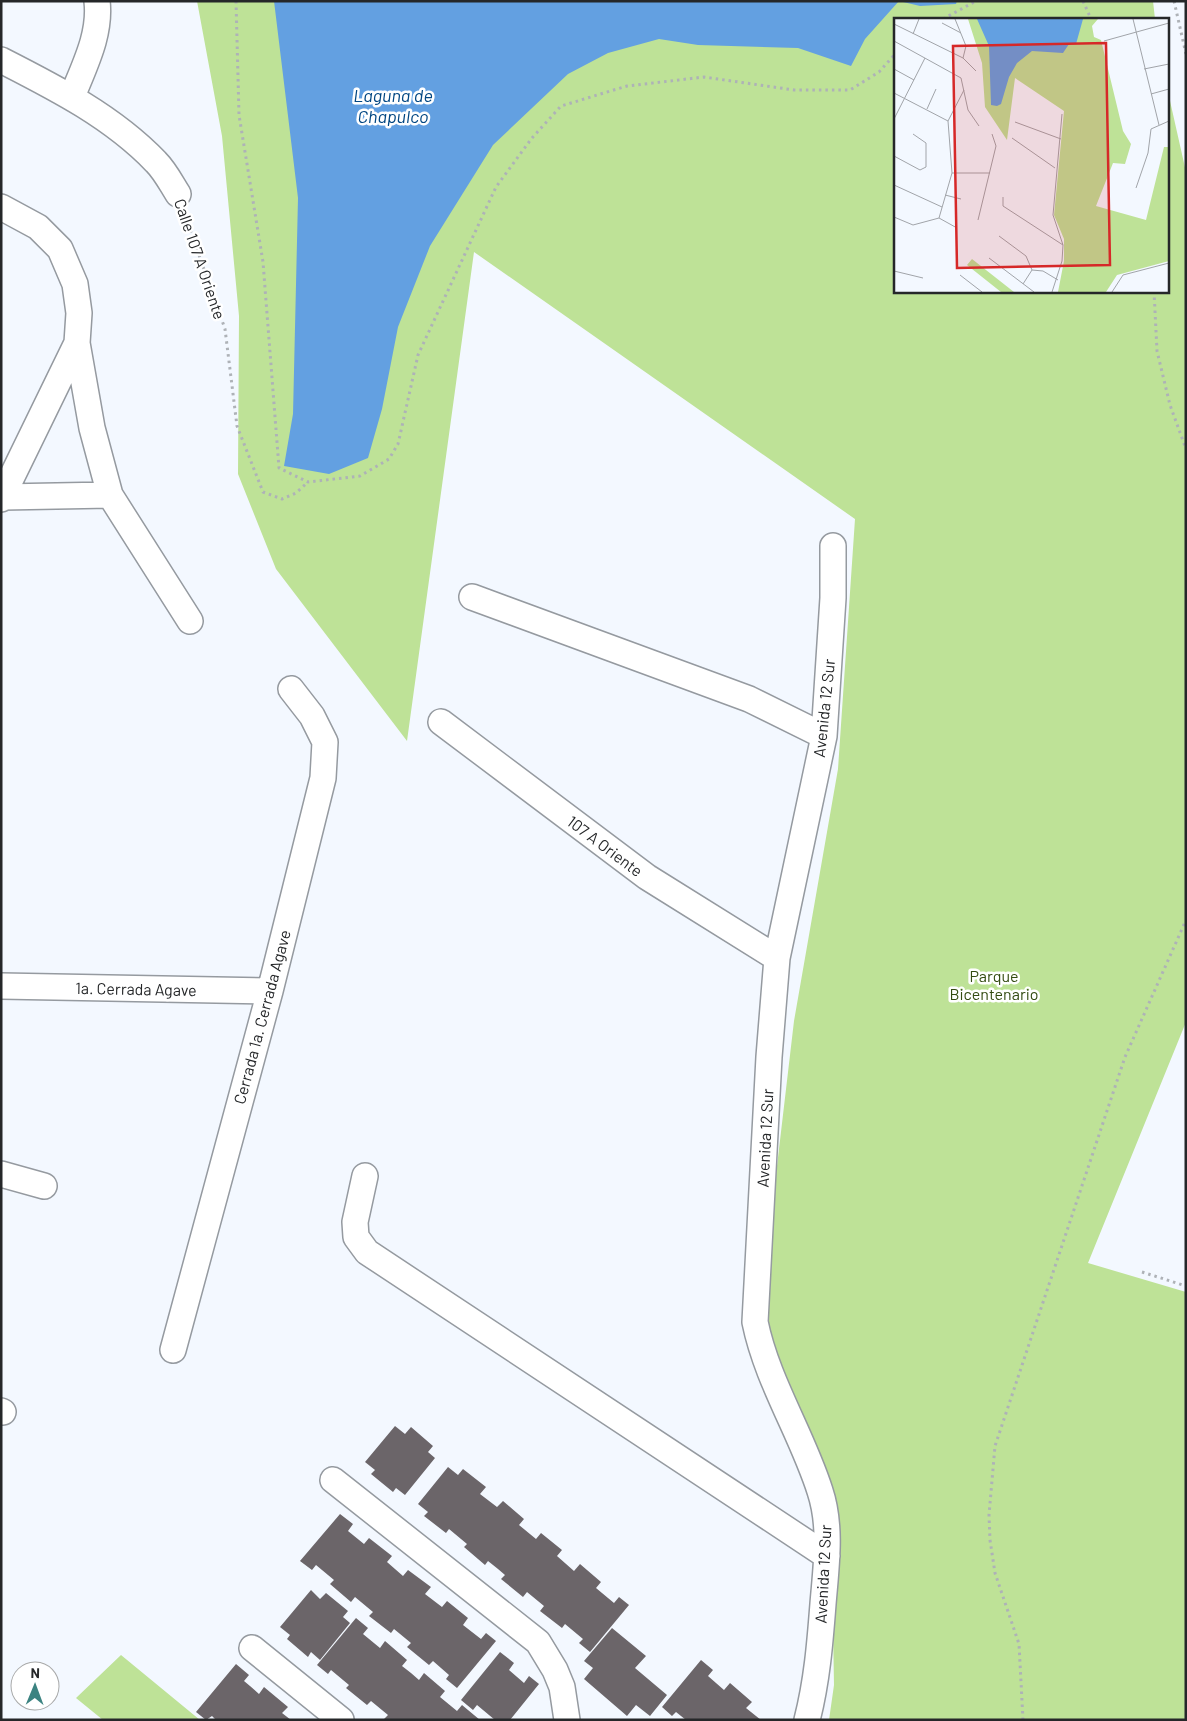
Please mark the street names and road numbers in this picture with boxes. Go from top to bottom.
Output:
street label: Calle 107 A Oriente [171,196,230,322]
street label: Avenida 12 Sur [809,658,838,758]
street label: 107 A Oriente [564,811,647,880]
street label: Cerrada 1a. Cerrada Agave [229,928,294,1106]
street label: 1a. Cerrada Agave [75,978,197,999]
street label: Avenida 12 Sur [752,1088,777,1188]
street label: Avenida 12 Sur [810,1524,835,1624]

